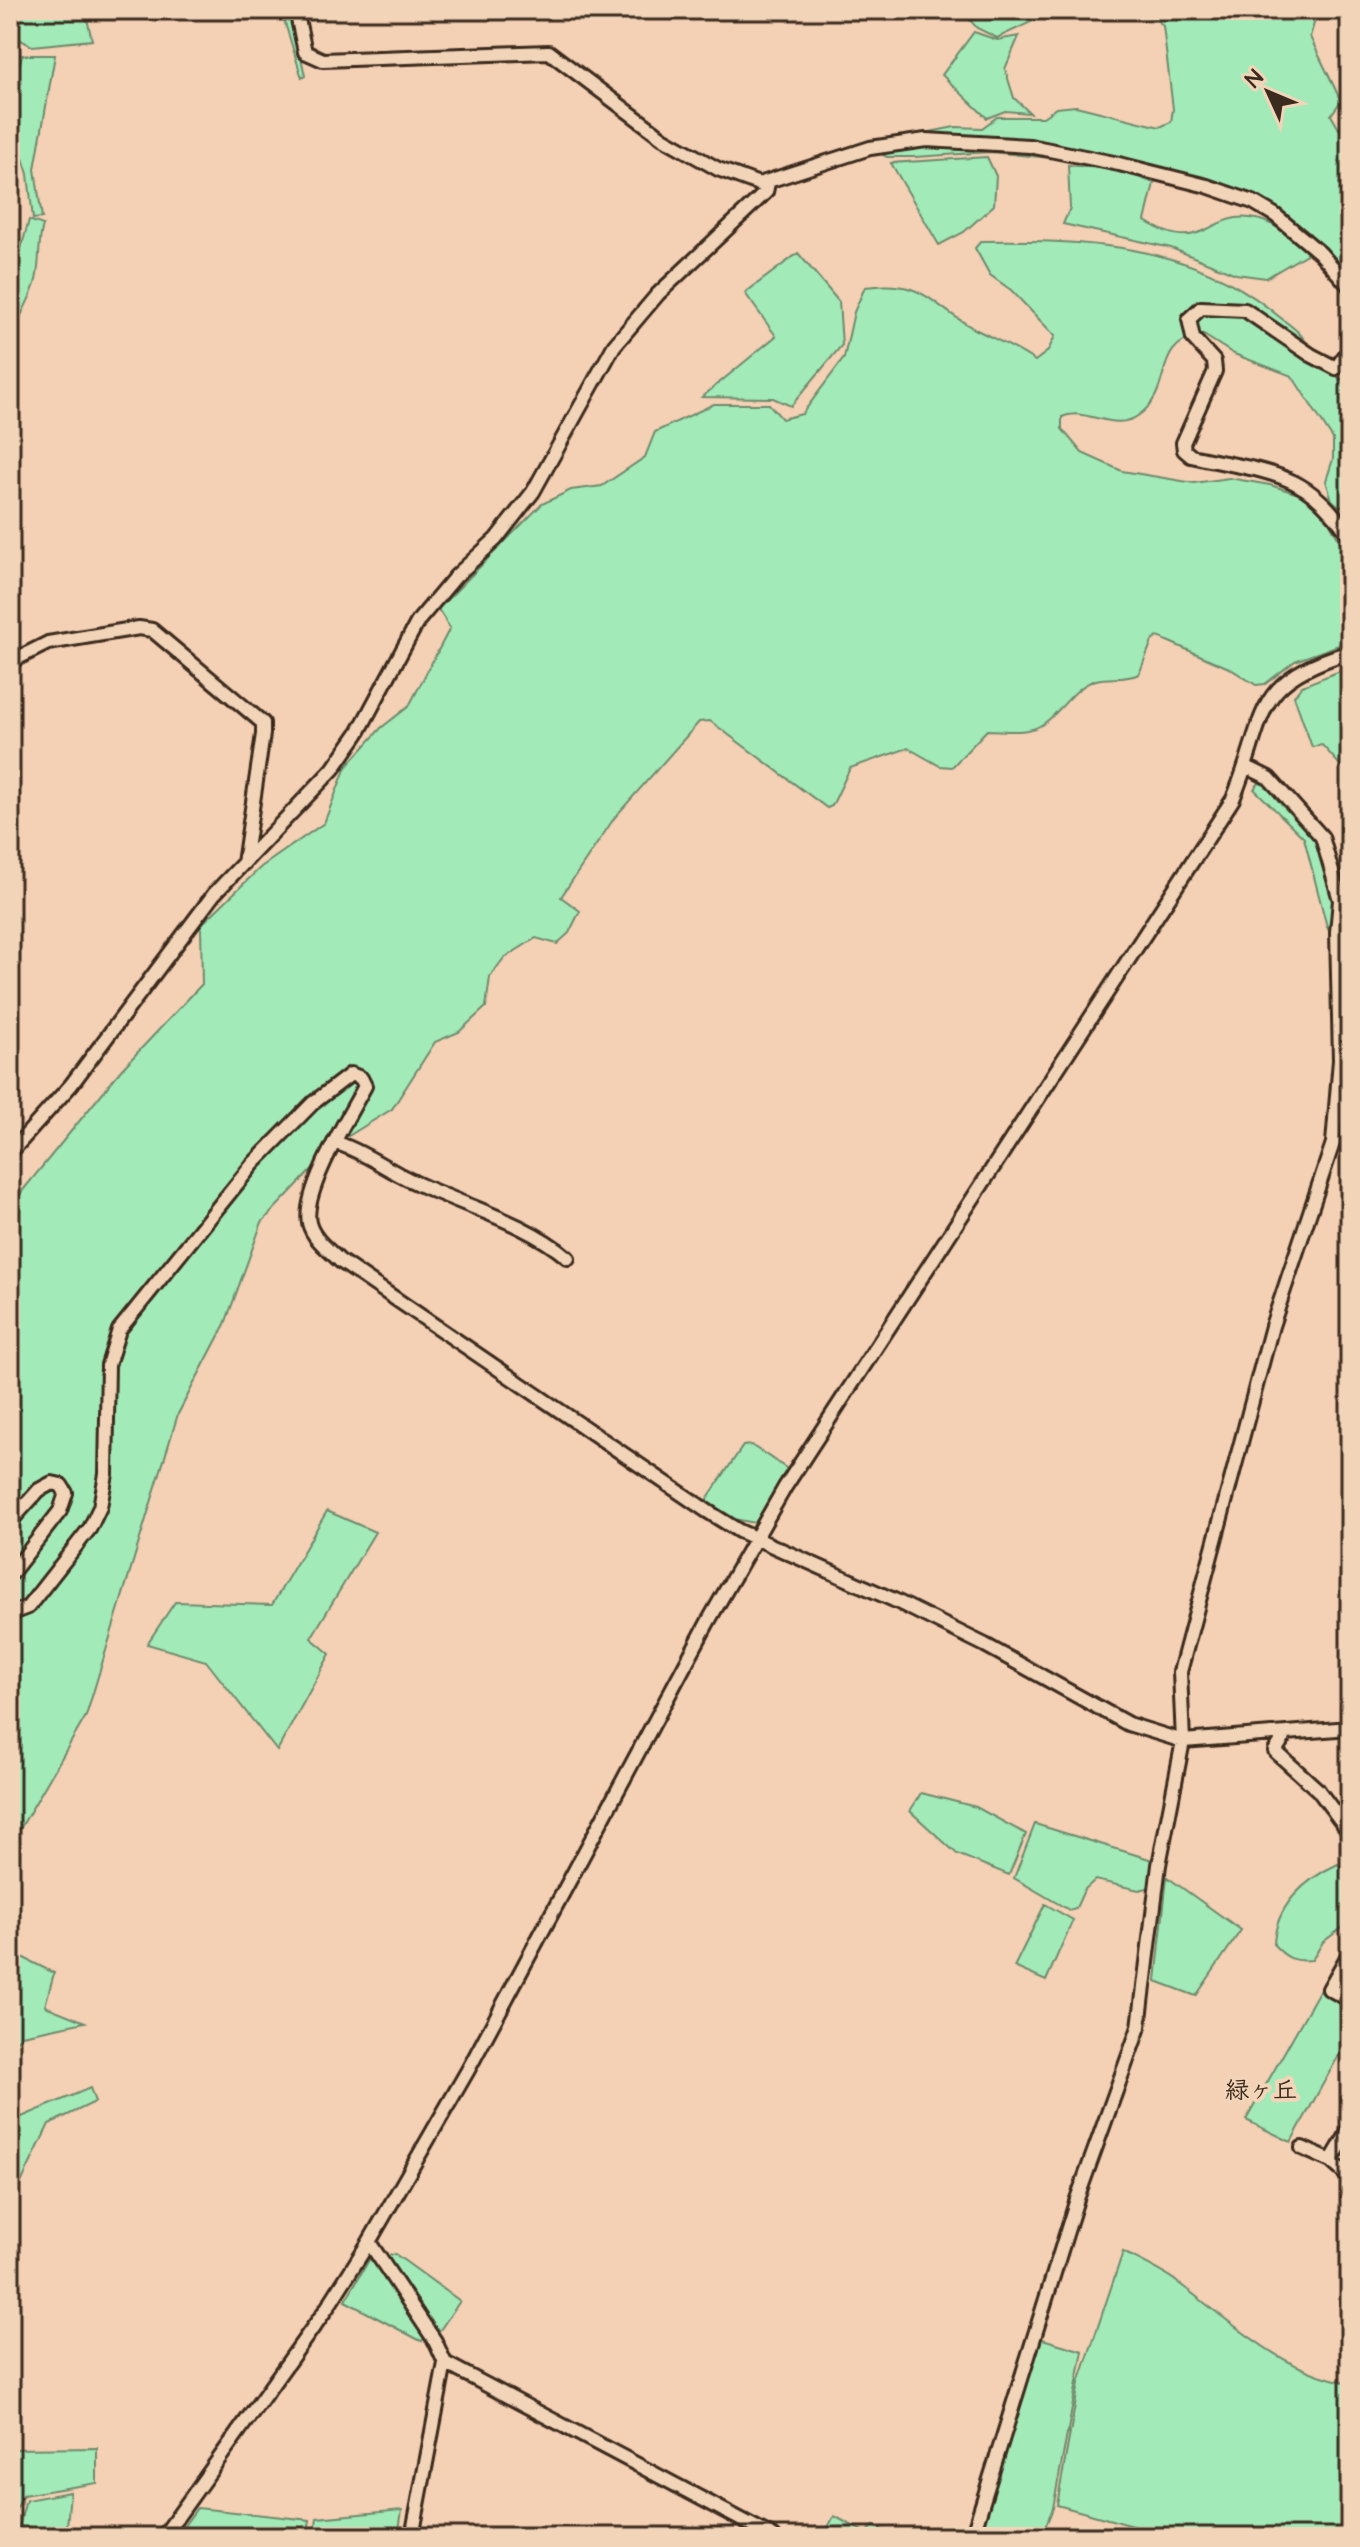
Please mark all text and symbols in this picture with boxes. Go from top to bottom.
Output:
north arrow [1228,52,1308,132]
text: N [1239,63,1271,95]
district label: 緑ヶ丘 [1225,2074,1297,2108]

